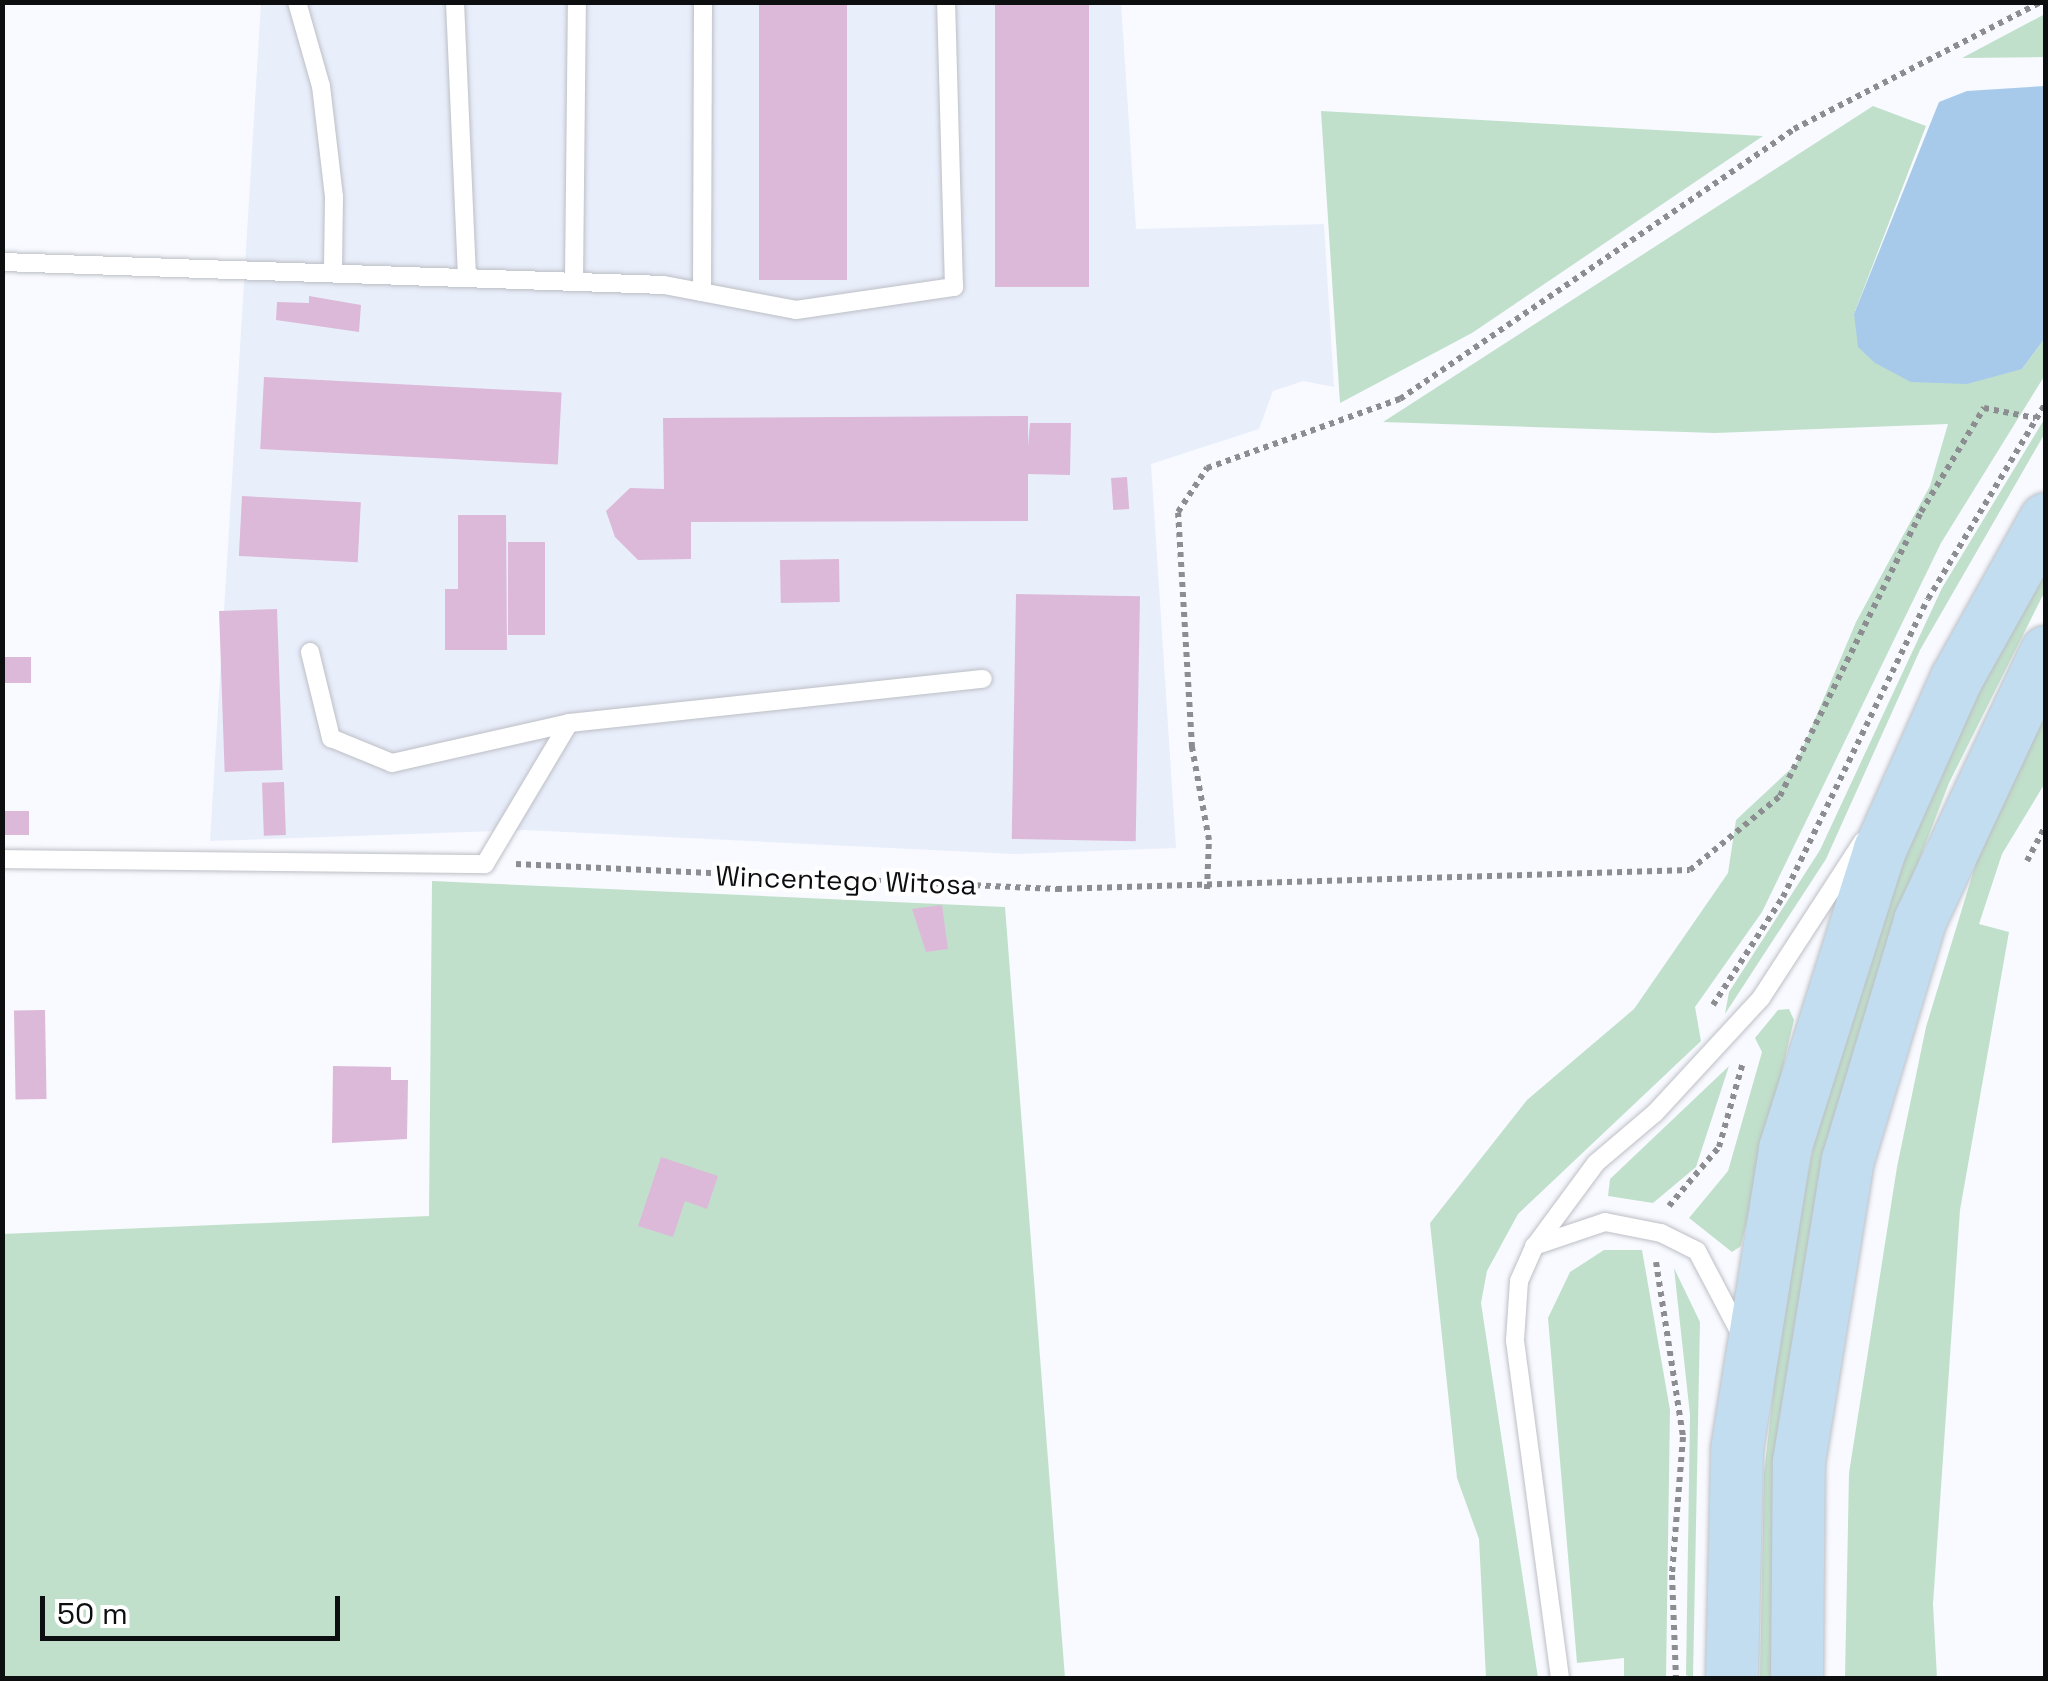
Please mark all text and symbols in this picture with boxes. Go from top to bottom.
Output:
street label: Wincentego Witosa [715,859,977,901]
scale bar [45,1576,345,1638]
text: 50 m [57,1594,128,1633]

